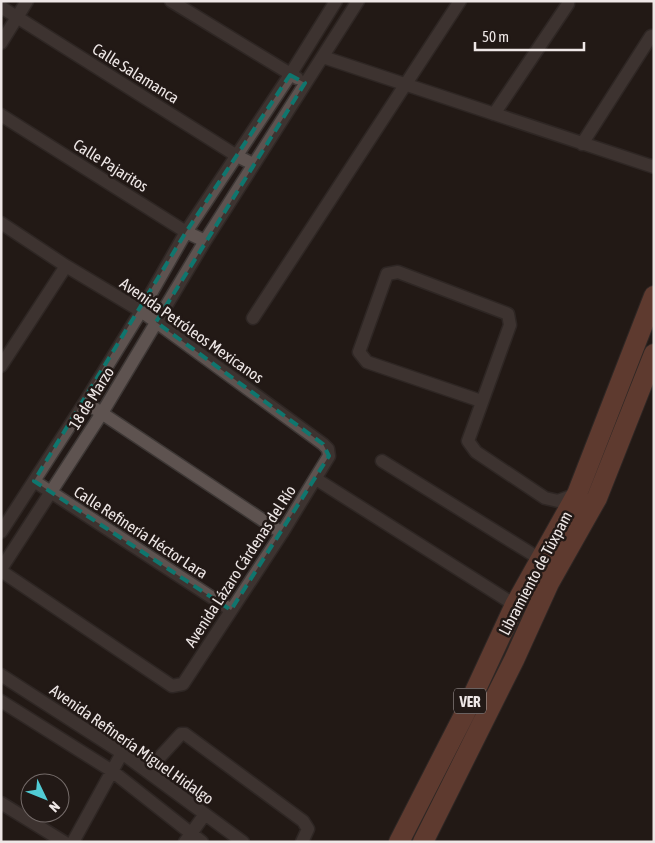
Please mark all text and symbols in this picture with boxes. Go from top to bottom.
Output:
scale bar [475,20,584,52]
text: 50 m [482,28,509,45]
street label: Calle Salamanca [90,39,182,107]
street label: Calle Pajaritos [70,135,152,196]
street label: Avenida Petróleos Mexicanos [117,274,267,387]
street label: 18 de Marzo [65,363,117,433]
street label: Calle Refinería Héctor Lara [71,482,211,582]
street label: Avenida Lázaro Cárdenas del Río [181,482,299,650]
street label: Libramiento de Túxpam [495,508,576,638]
street label: Avenida Refinería Miguel Hidalgo [46,681,217,808]
road number: VER [454,688,486,714]
north arrow [20,773,70,823]
text: N [46,798,63,815]

